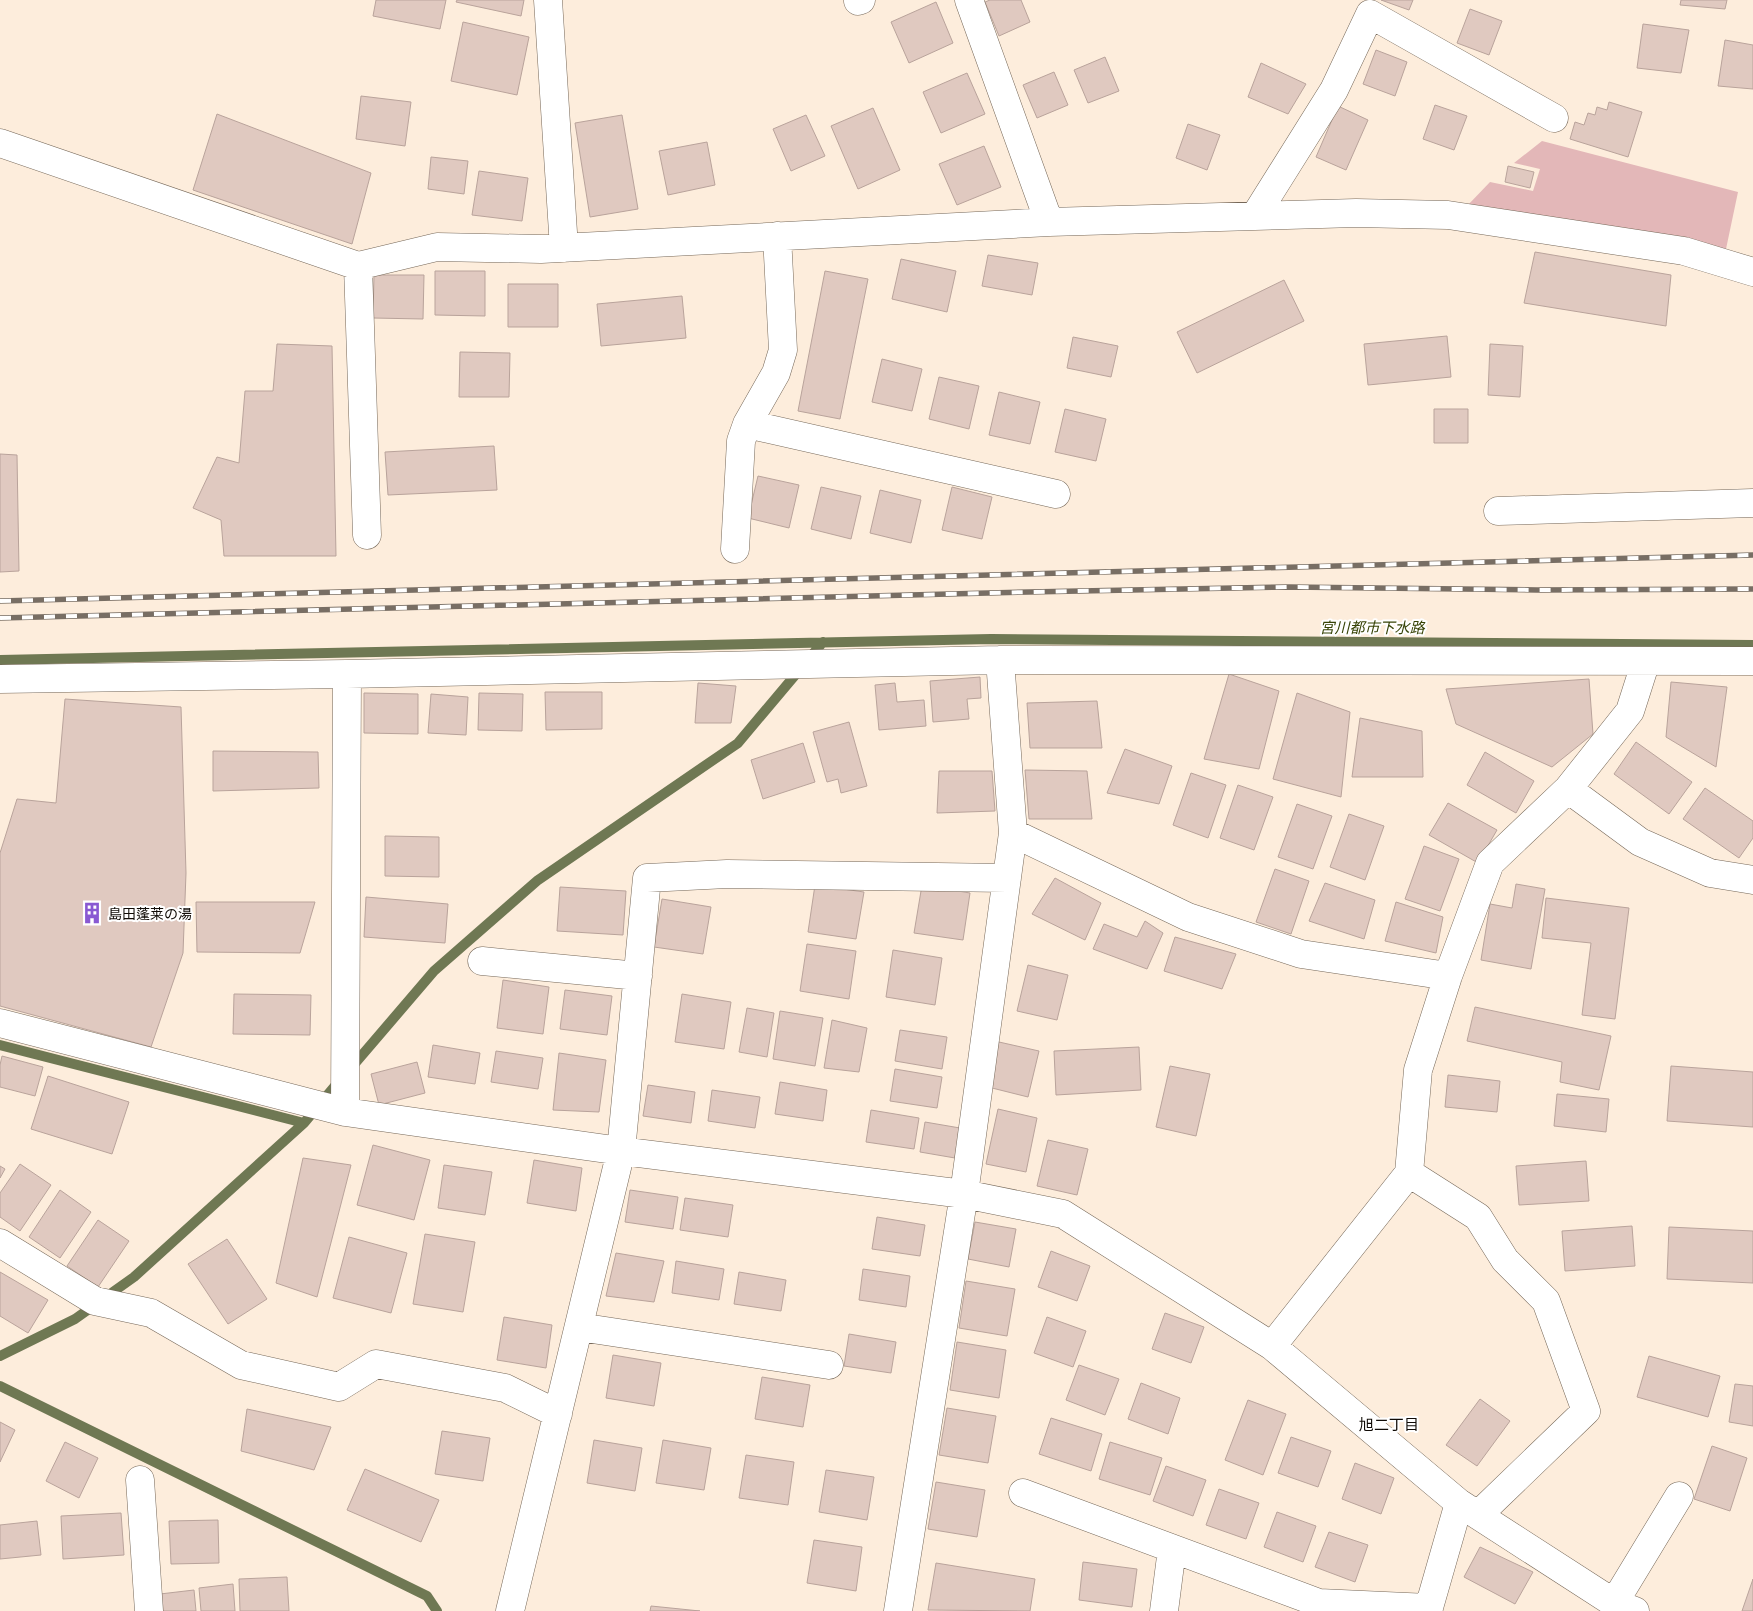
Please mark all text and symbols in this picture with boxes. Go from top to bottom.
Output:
water label: 宮川都市下水路 [1319,618,1426,636]
building icon: 島田蓬莱の湯 [79,900,105,926]
place label: 島田蓬莱の湯 [108,905,192,922]
district label: 旭二丁目 [1359,1415,1419,1433]

